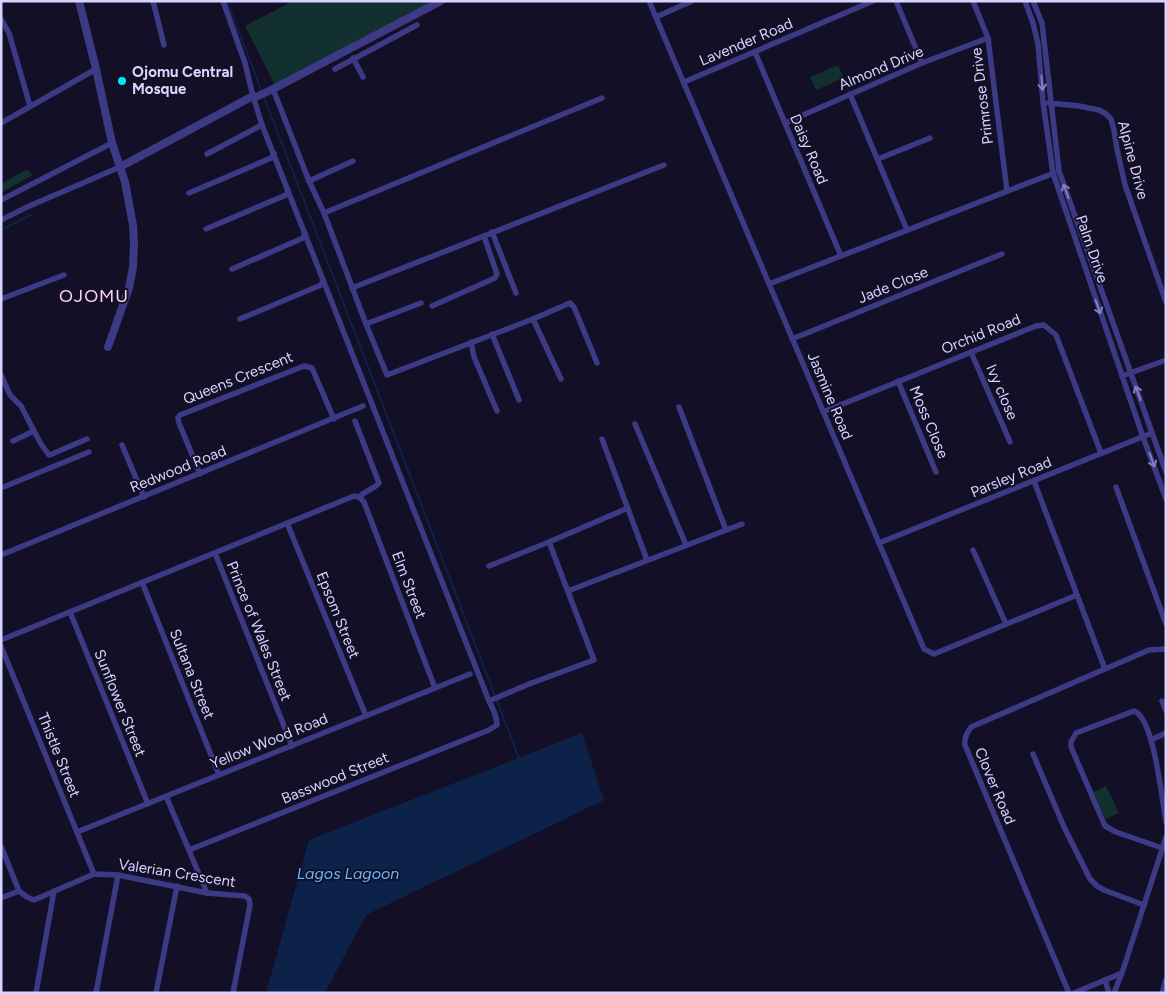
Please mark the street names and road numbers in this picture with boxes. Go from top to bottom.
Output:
street label: Lavender Road [697,14,795,70]
street label: Almond Drive [836,42,926,94]
street label: Primrose Drive [967,47,997,145]
street label: Daisy Road [786,111,832,187]
street label: Alpine Drive [1114,119,1152,201]
street label: Palm Drive [1072,213,1112,285]
street label: Jade Close [855,263,931,307]
street label: Orchid Road [939,310,1023,358]
street label: Queens Crescent [180,348,296,408]
street label: Jasmine Road [803,349,857,443]
street label: Ivy close [982,361,1022,423]
street label: Moss Close [906,383,952,461]
street label: Redwood Road [127,441,229,497]
street label: Parsley Road [968,453,1054,501]
street label: Elm Street [388,549,430,622]
street label: Prince of Wales Street [223,558,295,704]
street label: Epsom Street [312,569,364,661]
street label: Sultana Street [166,626,218,722]
street label: Sunflower Street [90,647,150,759]
street label: Yellow Wood Road [208,709,330,773]
street label: Thistle Street [34,710,84,800]
street label: Clover Road [971,745,1019,827]
street label: Basswood Street [279,748,392,808]
street label: Valerian Crescent [117,855,237,891]

